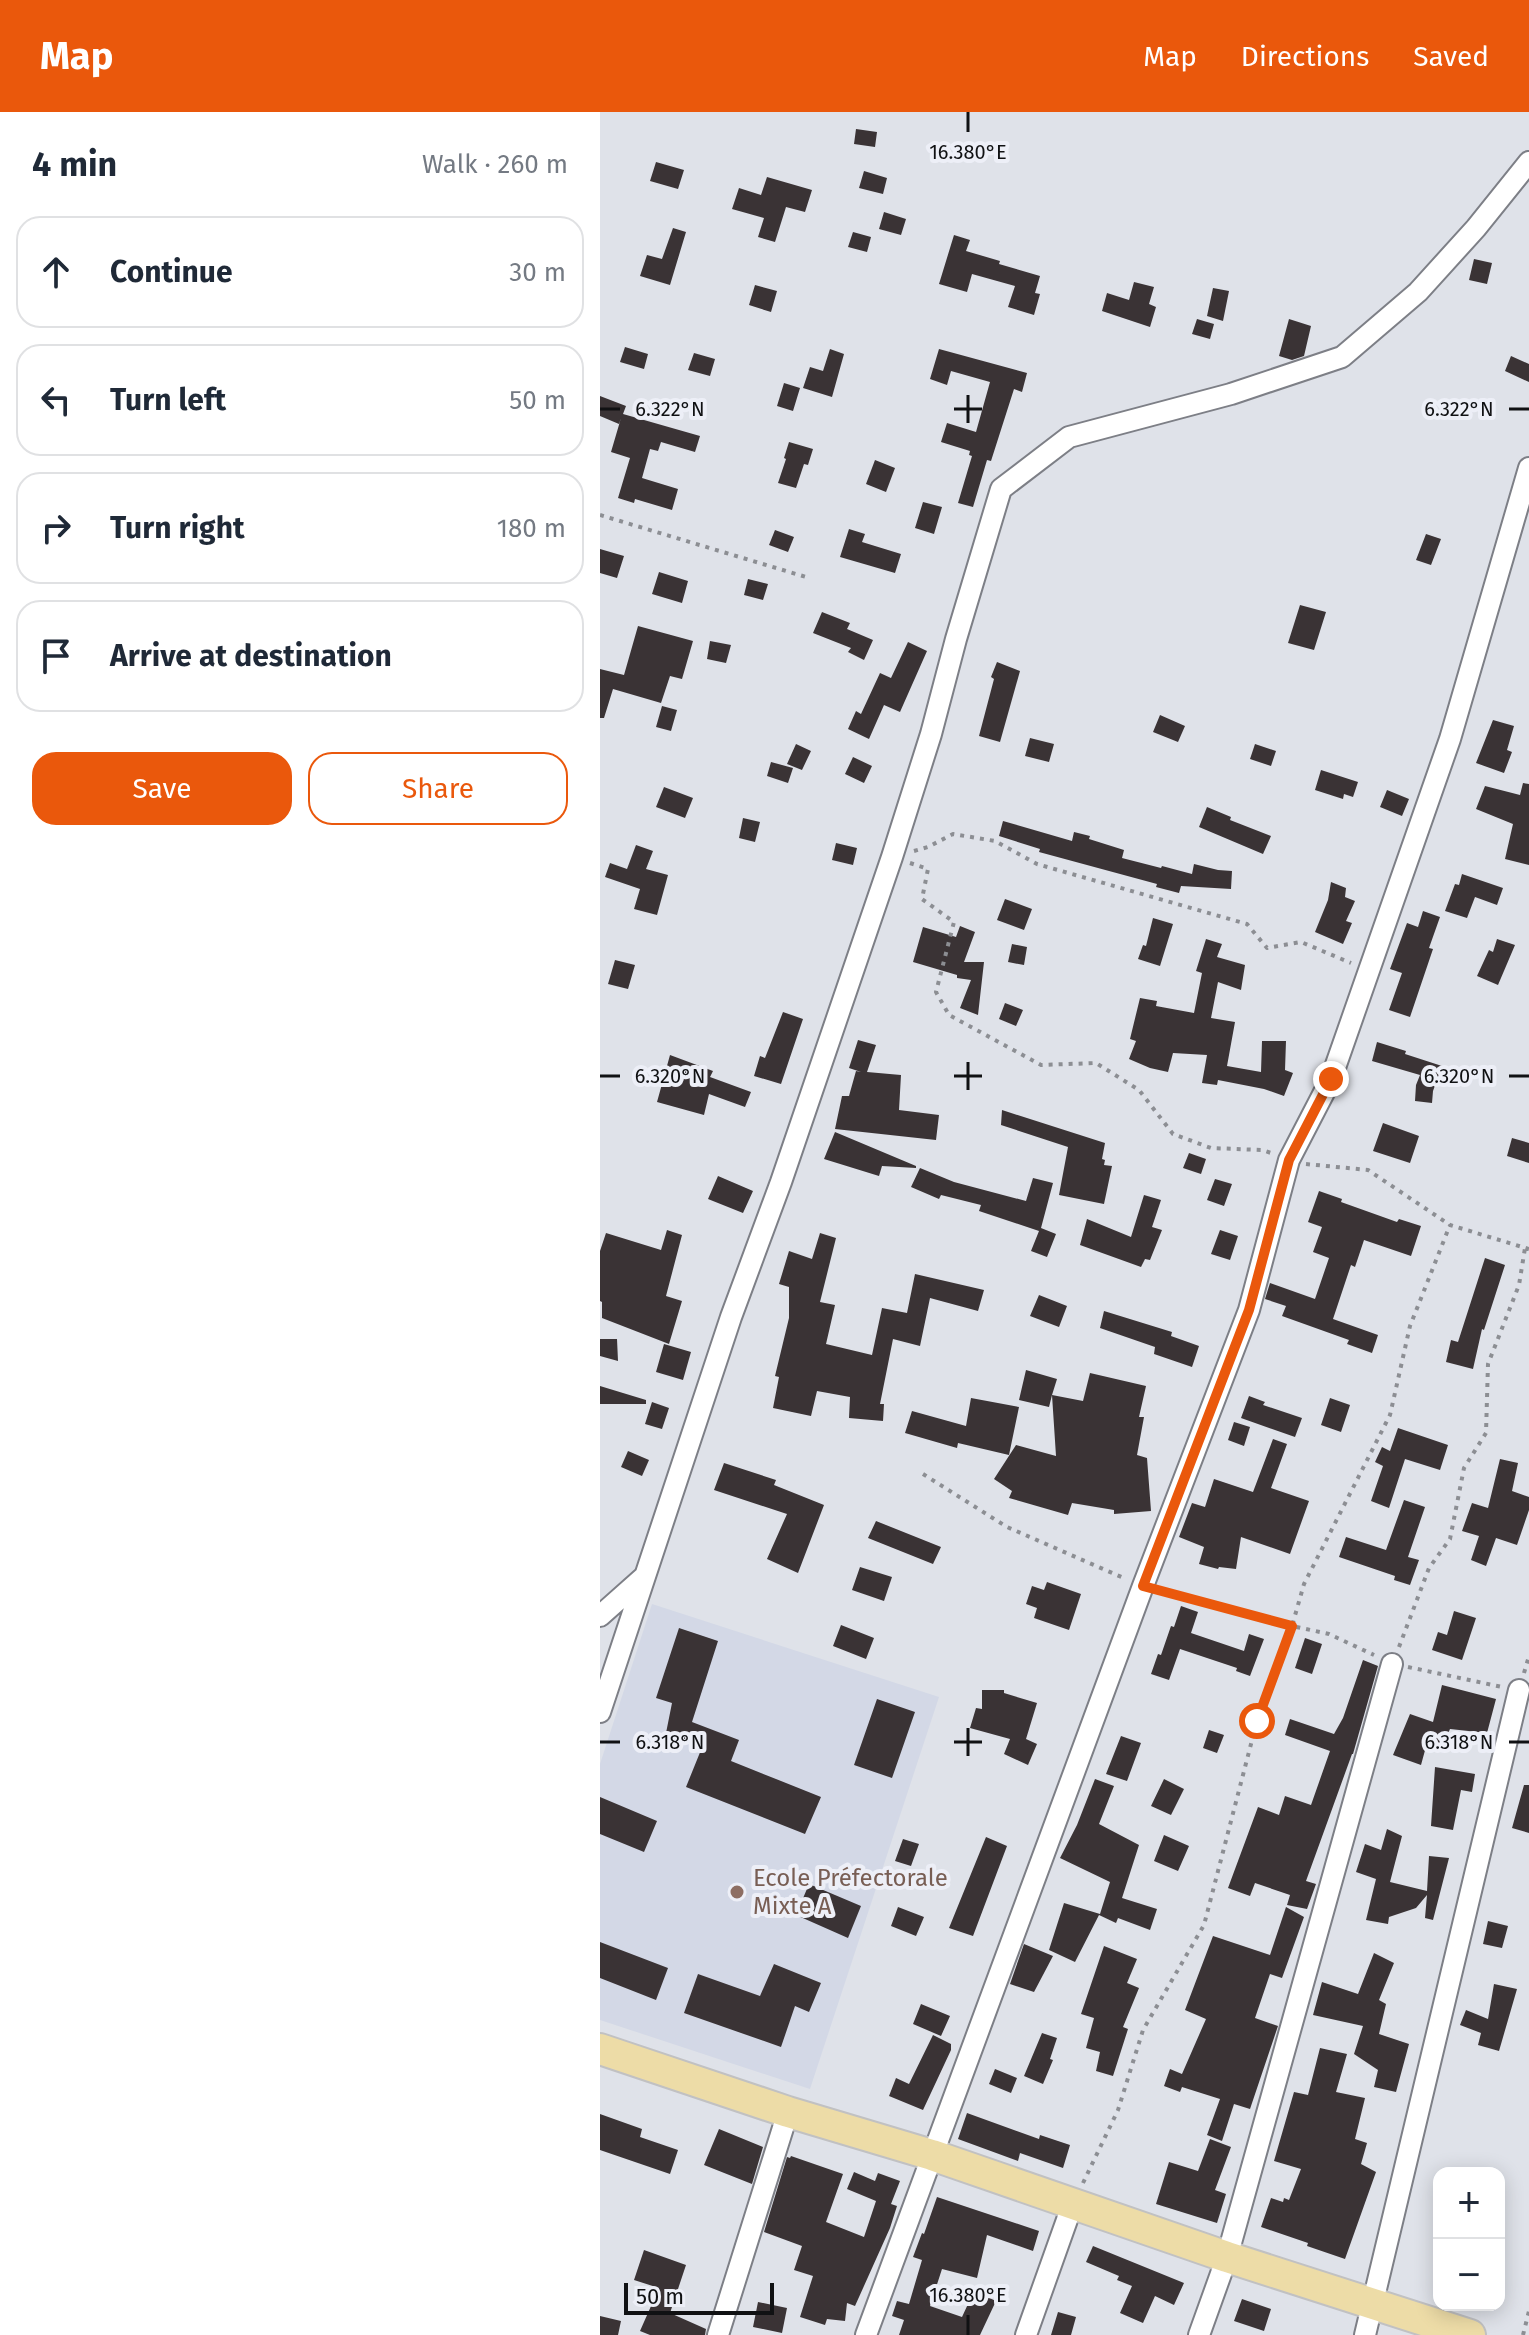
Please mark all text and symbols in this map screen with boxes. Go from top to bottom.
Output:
text: Map [40,33,113,79]
text: Map [1143,40,1197,73]
text: Directions [1241,40,1369,73]
text: Saved [1413,40,1489,73]
text: 16.380°E [929,140,1007,164]
text: 4 min [32,144,117,185]
text: Walk · 260 m [422,149,568,180]
icon: ahead [34,250,78,294]
text: Continue [110,254,233,290]
text: 30 m [509,257,566,288]
icon: left [34,378,78,422]
text: Turn left [110,382,226,418]
text: 50 m [509,385,566,416]
text: 6.322°N [635,397,705,421]
text: 6.322°N [1424,397,1494,421]
icon: right [34,506,78,550]
text: Turn right [110,510,245,546]
text: 180 m [497,513,566,544]
icon: arrive [34,634,78,678]
text: Arrive at destination [110,638,392,674]
button: Save [32,752,292,825]
button: Share [308,752,568,825]
route end [1313,1061,1349,1097]
text: 6.320°N [635,1064,705,1088]
text: 6.320°N [1424,1064,1494,1088]
route start [1239,1703,1275,1739]
text: 6.318°N [636,1730,704,1754]
text: 6.318°N [1425,1730,1493,1754]
place label: Ecole Préfectorale Mixte A [753,1864,948,1920]
marker: Ecole Préfectorale Mixte A [728,1883,746,1901]
map controls [1433,2167,1505,2311]
button: + [1433,2167,1505,2239]
button: − [1433,2239,1505,2311]
scale bar [624,2279,774,2315]
text: 50 m [636,2283,684,2310]
text: 16.380°E [929,2283,1007,2307]

